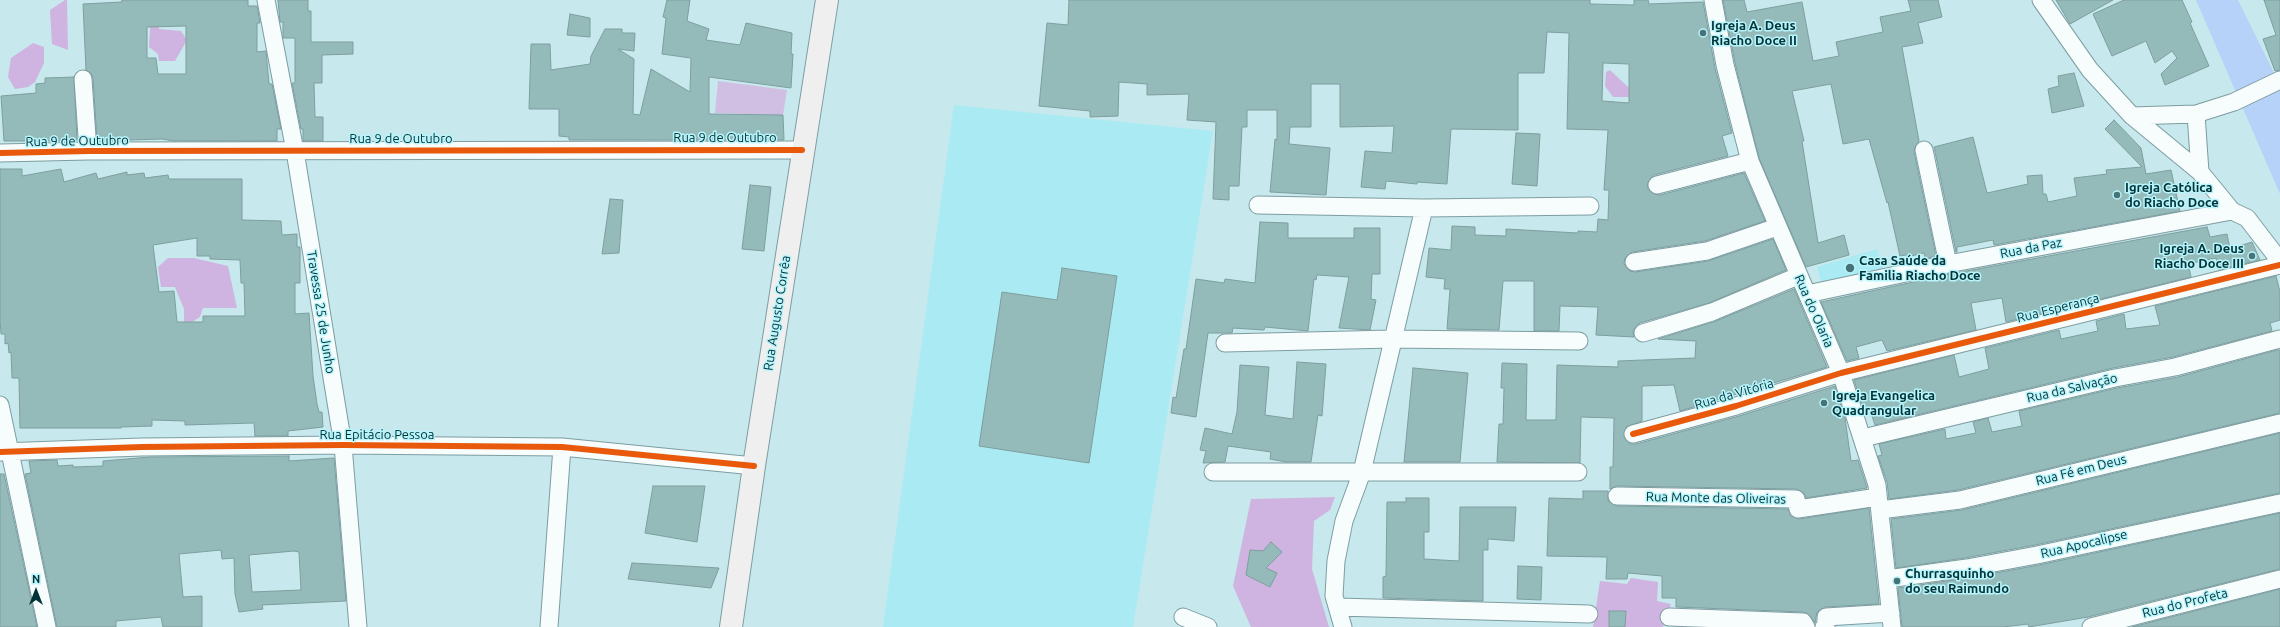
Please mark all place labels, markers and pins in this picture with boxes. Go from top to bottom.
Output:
place label: Igreja A. Deus Riacho Doce II [1711,18,1797,49]
marker: Igreja A. Deus Riacho Doce II [1698,28,1708,38]
place label: Igreja Católica do Riacho Doce [2125,180,2219,211]
marker: Igreja Católica do Riacho Doce [2112,190,2122,200]
place label: Igreja A. Deus Riacho Doce III [2154,241,2244,272]
marker: Igreja A. Deus Riacho Doce III [2247,251,2257,261]
place label: Casa Saúde da Familia Riacho Doce [1859,253,1981,284]
marker: Casa Saúde da Familia Riacho Doce [1844,262,1856,274]
place label: Igreja Evangelica Quadrangular [1832,388,1935,419]
marker: Igreja Evangelica Quadrangular [1819,398,1829,408]
place label: Churrasquinho do seu Raimundo [1905,566,2009,597]
marker: Churrasquinho do seu Raimundo [1892,576,1902,586]

